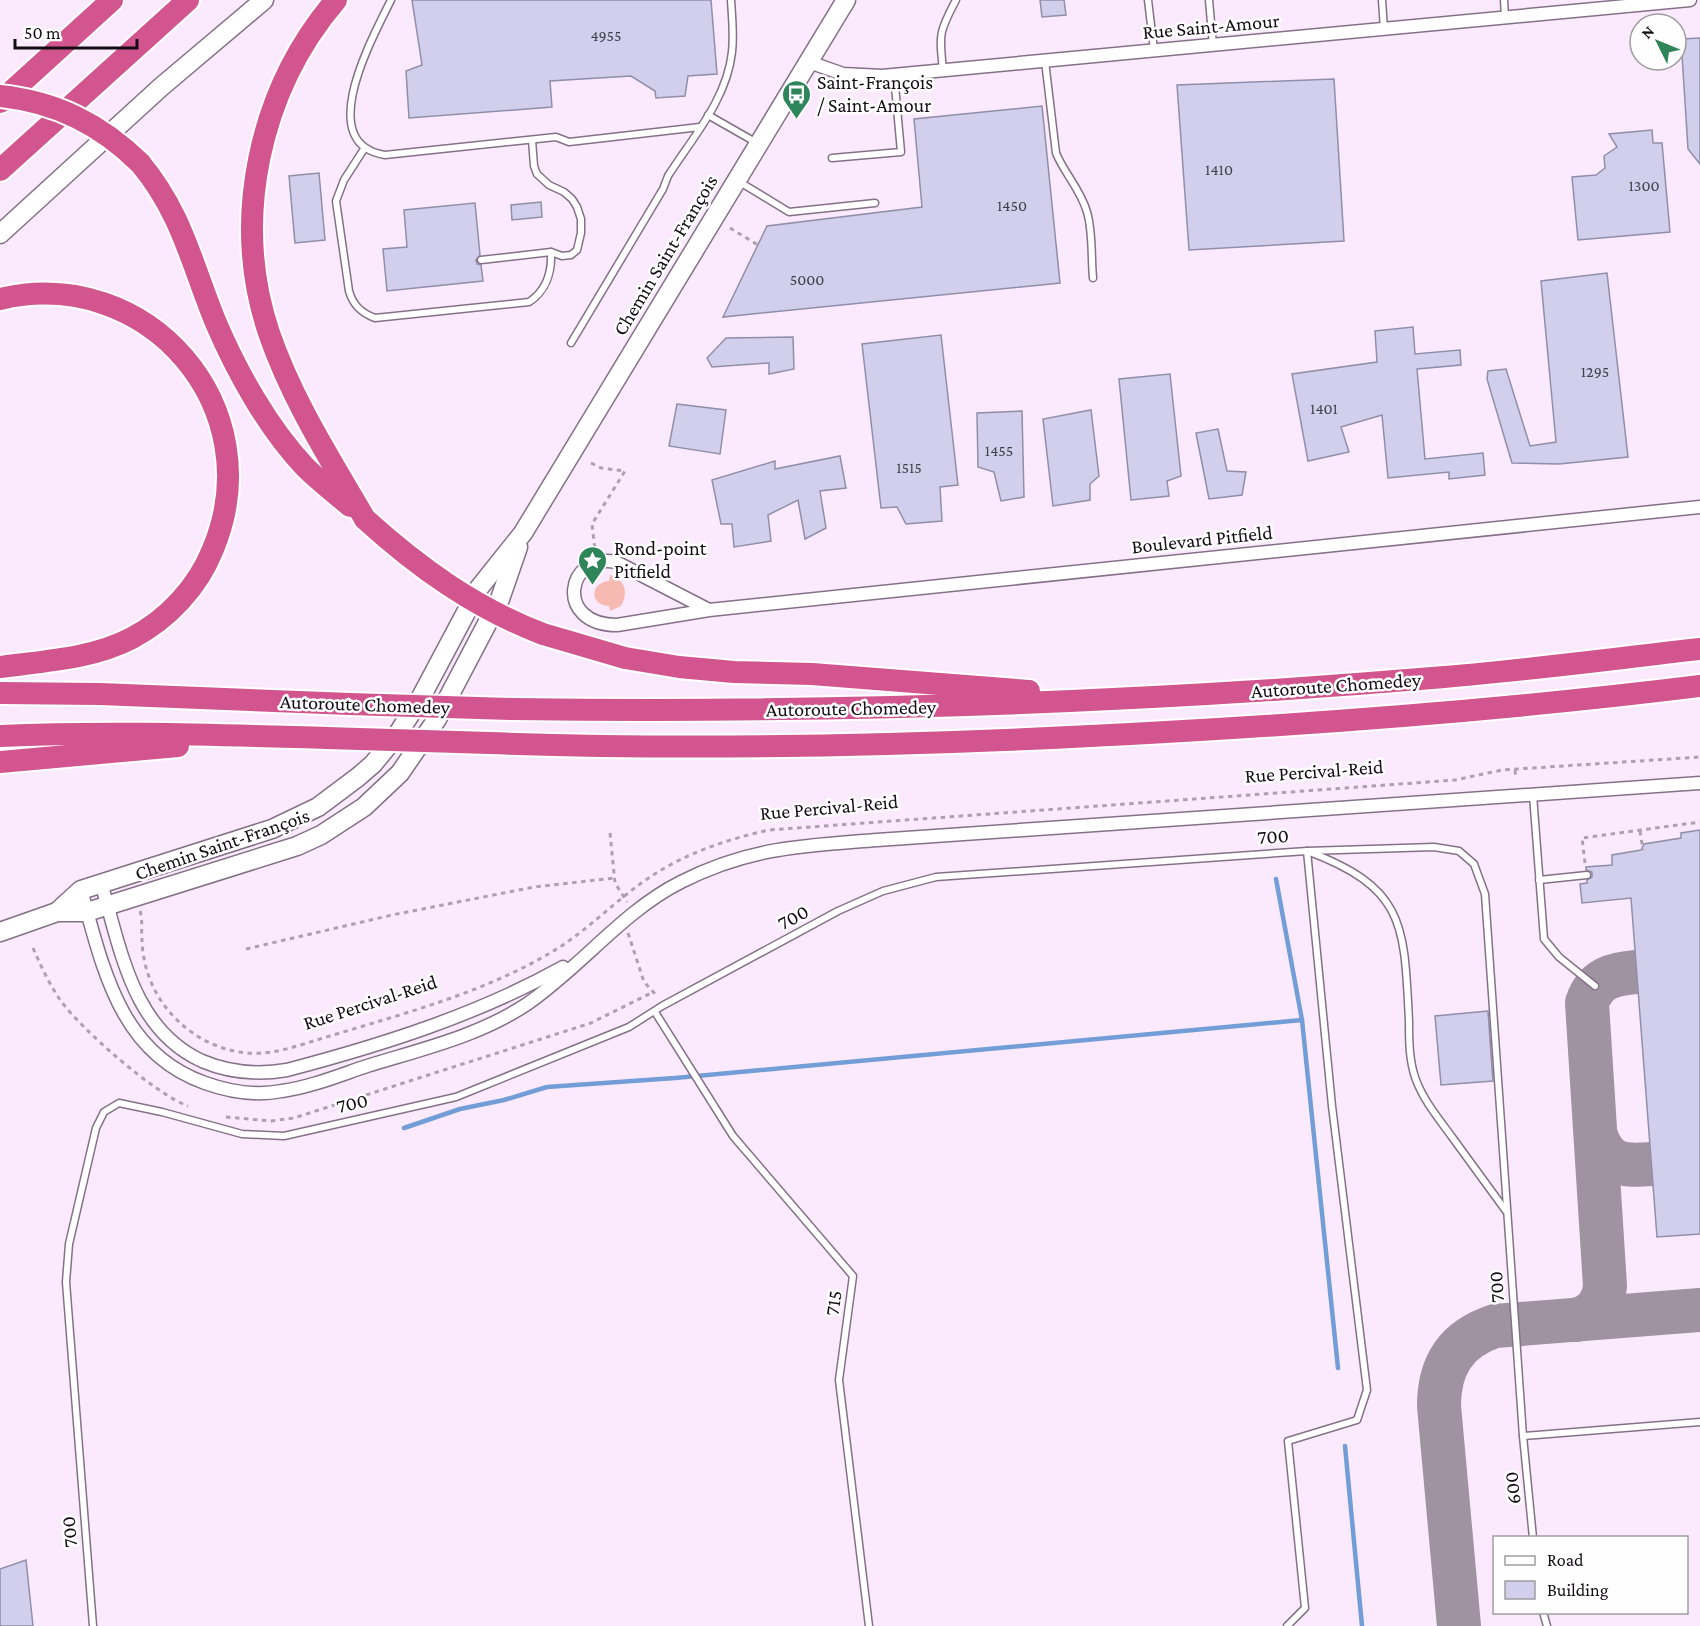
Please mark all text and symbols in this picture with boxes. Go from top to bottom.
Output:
street label: Rue Saint-Amour [1142,9,1280,43]
scale bar [15,12,136,50]
north arrow [1628,12,1688,72]
text: N [1637,22,1657,42]
text: 50 m [24,23,61,43]
house number: 4955 [591,27,621,44]
place label: Saint-François / Saint-Amour [817,71,933,116]
bus stop icon: Saint-François / Saint-Amour [780,78,812,120]
house number: 1410 [1205,161,1233,178]
street label: Chemin Saint-François [608,171,723,340]
house number: 1300 [1629,177,1660,194]
house number: 1450 [997,197,1027,214]
house number: 5000 [790,271,824,288]
house number: 1295 [1581,363,1609,380]
house number: 1401 [1310,400,1338,417]
house number: 1455 [985,442,1013,459]
house number: 1515 [896,459,922,476]
street label: Boulevard Pitfield [1130,521,1274,557]
place label: Rond-point Pitfield [614,537,707,582]
place icon: Rond-point Pitfield [577,544,609,586]
street label: Autoroute Chomedey [1250,668,1423,703]
street label: Autoroute Chomedey [280,690,451,719]
street label: Autoroute Chomedey [766,696,937,721]
street label: Rue Percival-Reid [1244,755,1385,787]
street label: Rue Percival-Reid [759,790,900,824]
street label: Chemin Saint-François [132,804,313,885]
street label: 700 [1256,824,1290,848]
street label: 700 [774,900,812,934]
street label: Rue Percival-Reid [301,970,440,1034]
street label: 700 [334,1089,370,1117]
street label: 700 [1484,1270,1508,1304]
street label: 715 [820,1289,846,1317]
street label: 600 [1499,1471,1525,1505]
street label: 700 [57,1515,81,1549]
legend [1493,1536,1688,1614]
text: Road [1547,1550,1584,1570]
text: Building [1547,1580,1609,1600]

